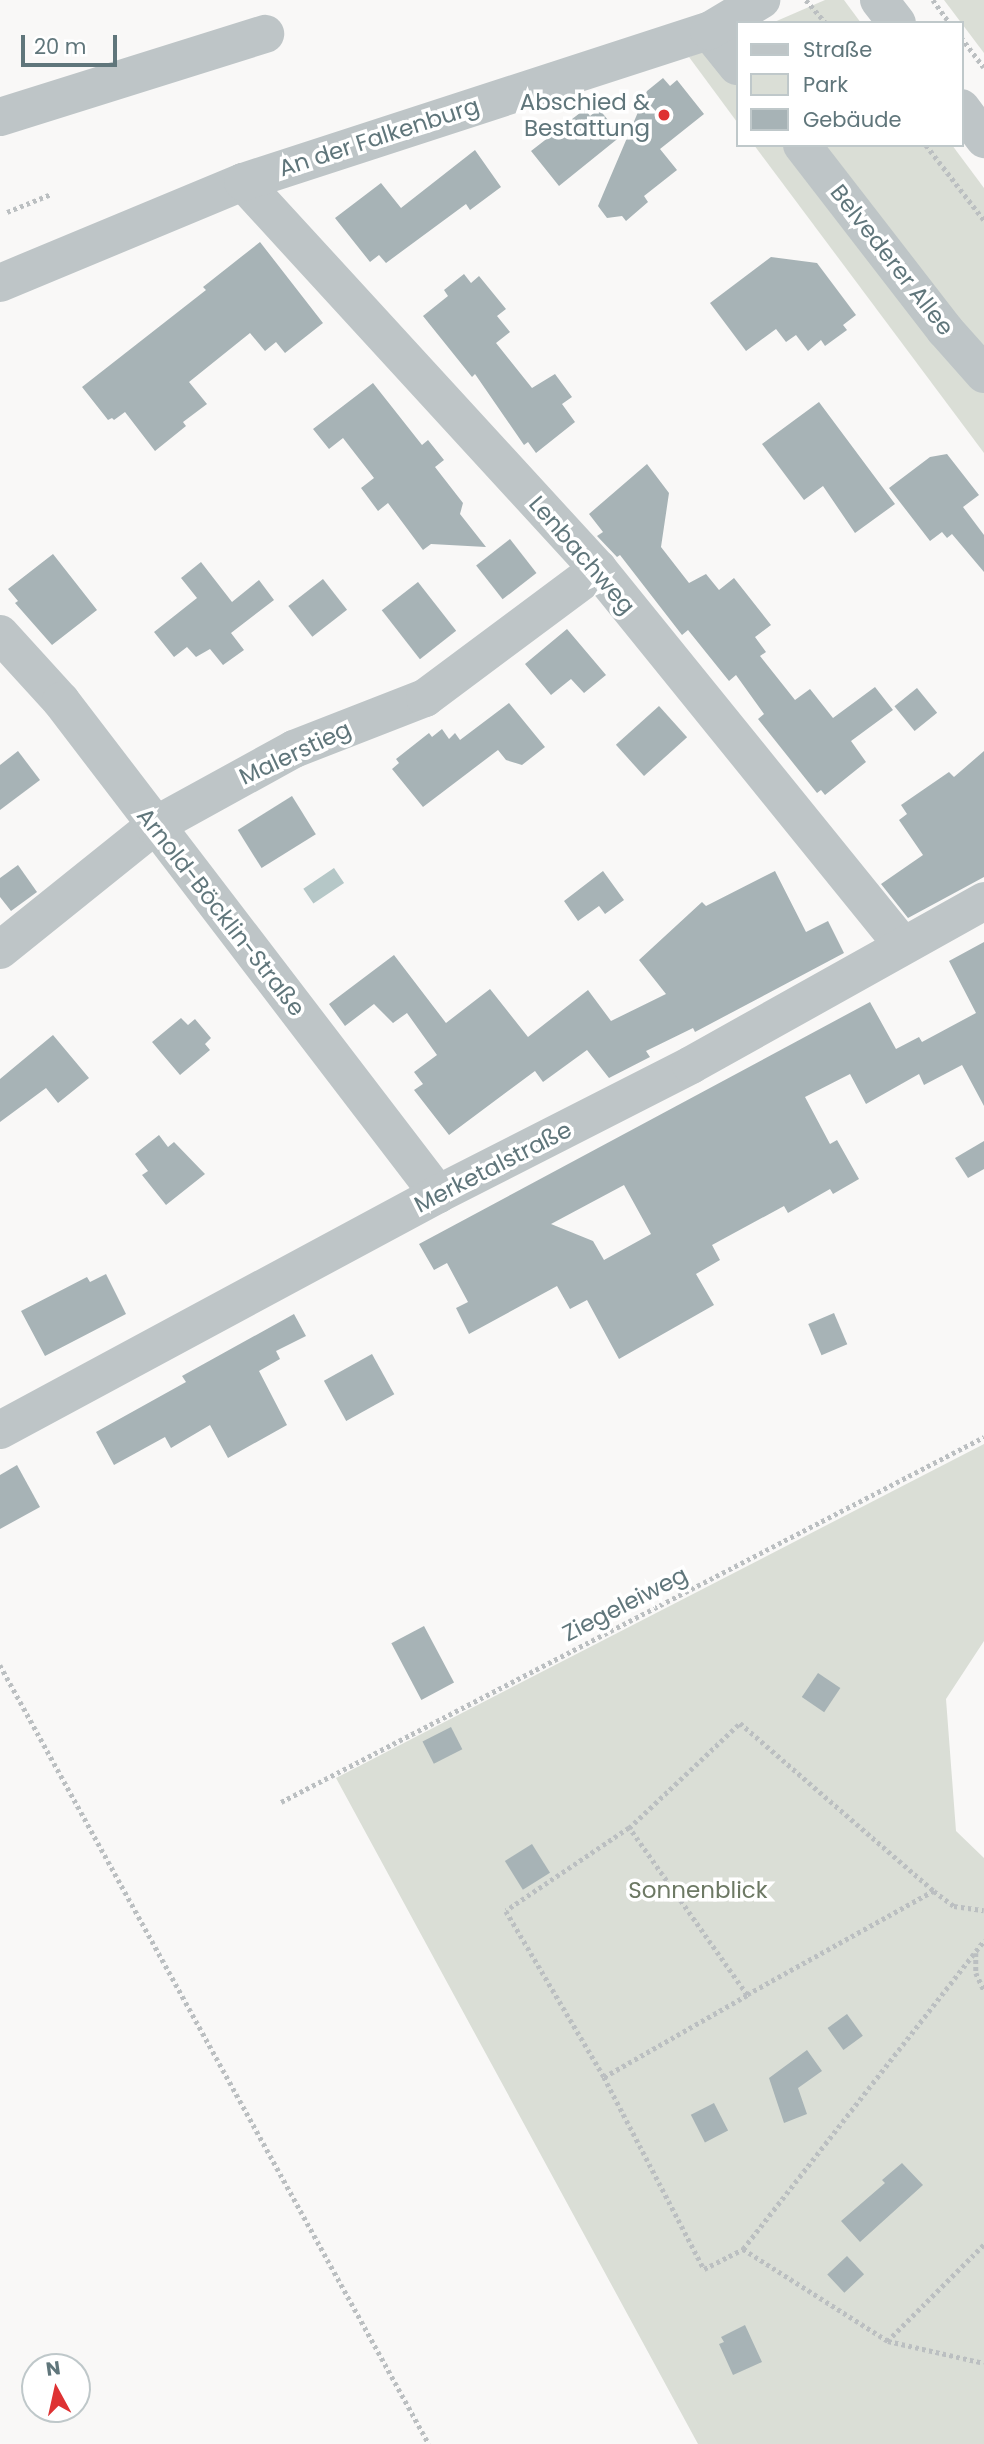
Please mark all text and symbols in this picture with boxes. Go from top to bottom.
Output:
scale bar [24,21,121,65]
legend [736,21,963,147]
text: 20 m [34,32,87,61]
text: Straße [803,35,872,64]
text: Park [803,70,848,99]
place label: Abschied & Bestattung [520,88,650,142]
street label: An der Falkenburg [275,92,483,182]
text: Gebäude [803,105,901,134]
marker: Abschied & Bestattung [656,107,672,123]
street label: Belvederer Allee [825,179,959,341]
street label: Lenbachweg [523,490,641,620]
street label: Malerstieg [235,715,355,791]
street label: Arnold-Böcklin-Straße [131,802,311,1022]
street label: Merketalstraße [410,1115,576,1219]
street label: Ziegeleiweg [558,1561,692,1647]
park label: Sonnenblick [628,1876,768,1904]
north arrow [21,2353,91,2423]
text: N [44,2354,62,2383]

